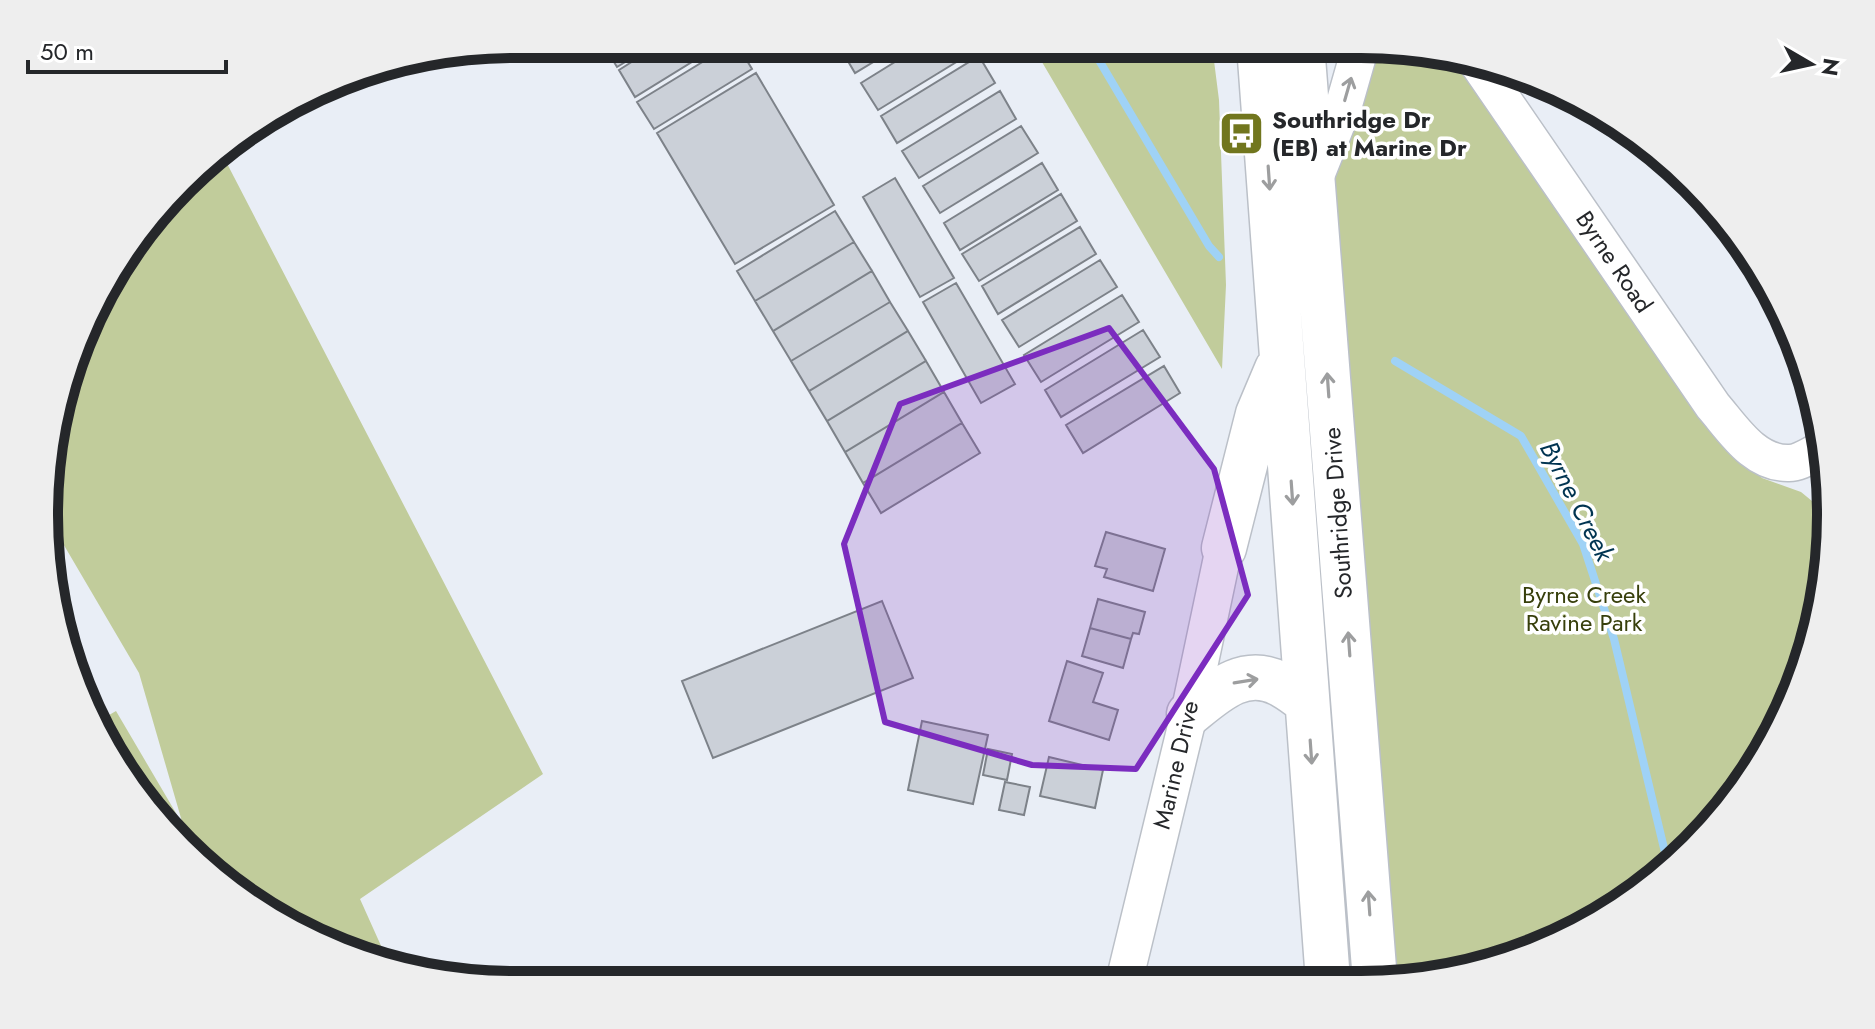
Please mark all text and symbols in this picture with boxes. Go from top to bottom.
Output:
scale bar [28,24,226,74]
north arrow [1771,24,1851,104]
text: 50 m [40,34,94,69]
text: N [1814,56,1848,78]
one-way arrow [1341,77,1356,103]
place label: Southridge Dr (EB) at Marine Dr [1272,102,1467,165]
bus stop icon: Southridge Dr (EB) at Marine Dr [1217,110,1265,158]
one-way arrow [1262,165,1277,191]
street label: Byrne Road [1567,204,1661,320]
one-way arrow [1321,372,1336,399]
street label: Southridge Drive [1314,426,1361,600]
water label: Byrne Creek [1530,434,1624,569]
one-way arrow [1285,479,1300,506]
park label: Byrne Creek Ravine Park [1522,577,1646,640]
one-way arrow [1341,631,1356,658]
one-way arrow [1233,673,1259,688]
street label: Marine Drive [1144,697,1207,833]
one-way arrow [1304,738,1319,765]
one-way arrow [1361,890,1376,917]

